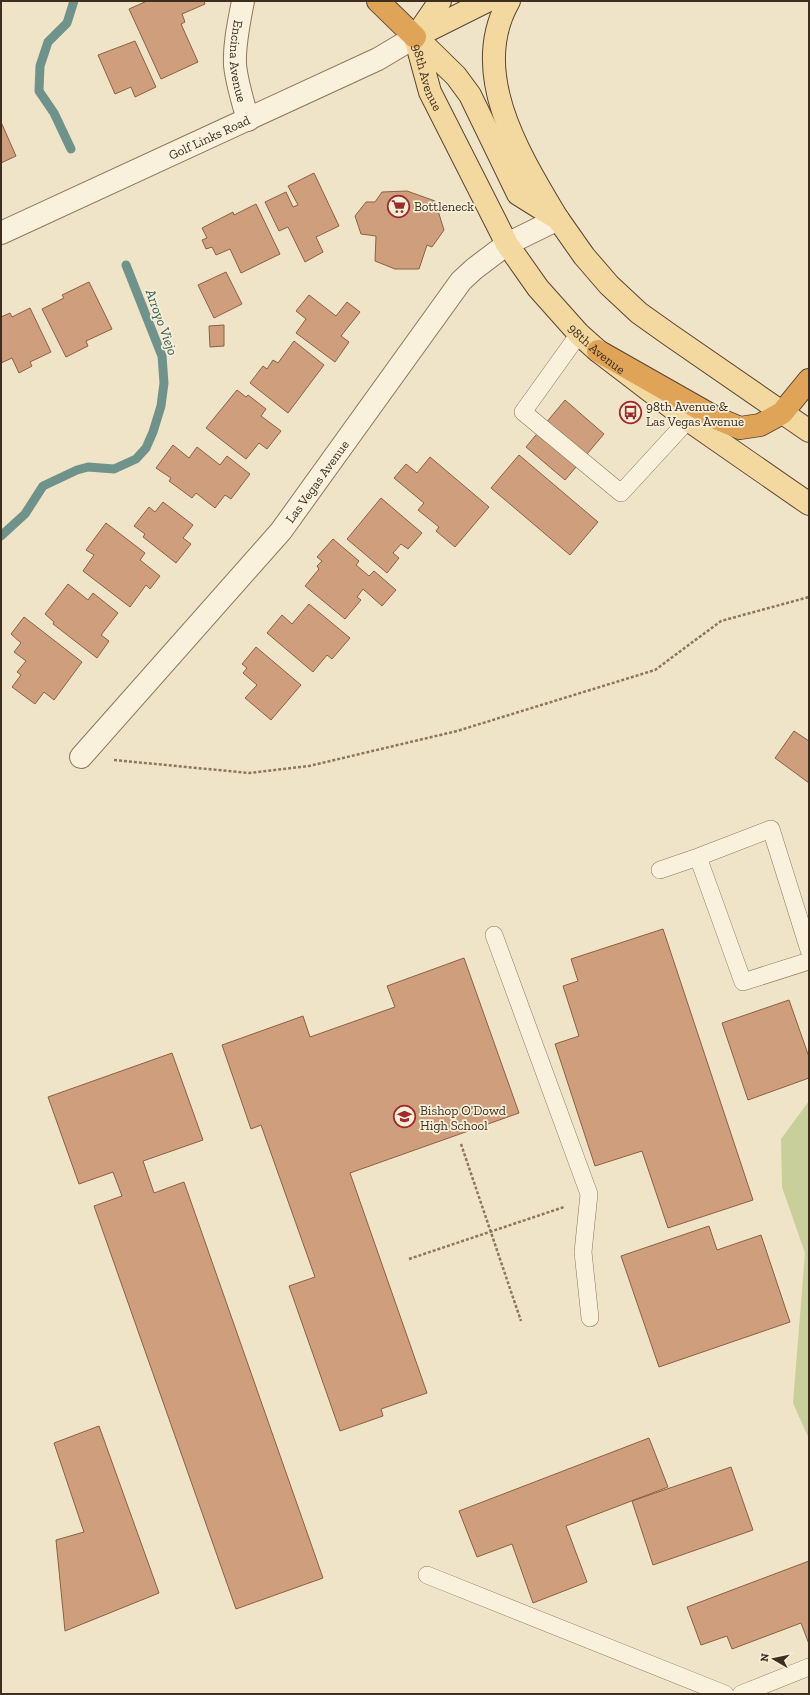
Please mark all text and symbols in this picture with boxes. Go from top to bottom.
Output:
street label: Encina Avenue [227,19,250,104]
street label: 98th Avenue [409,42,445,113]
street label: Golf Links Road [166,112,252,163]
supermarket icon: Bottleneck [385,193,411,219]
place label: Bottleneck [414,199,474,214]
water label: Arroyo Viejo [141,286,181,358]
street label: 98th Avenue [565,321,628,377]
place label: 98th Avenue & Las Vegas Avenue [646,399,744,429]
bus stop icon: 98th Avenue & Las Vegas Avenue [618,400,644,426]
street label: Las Vegas Avenue [282,437,352,526]
place label: Bishop O'Dowd High School [420,1103,506,1133]
school or university icon: Bishop O'Dowd High School [392,1104,418,1130]
north arrow [754,1639,794,1679]
text: N [758,1652,772,1663]

